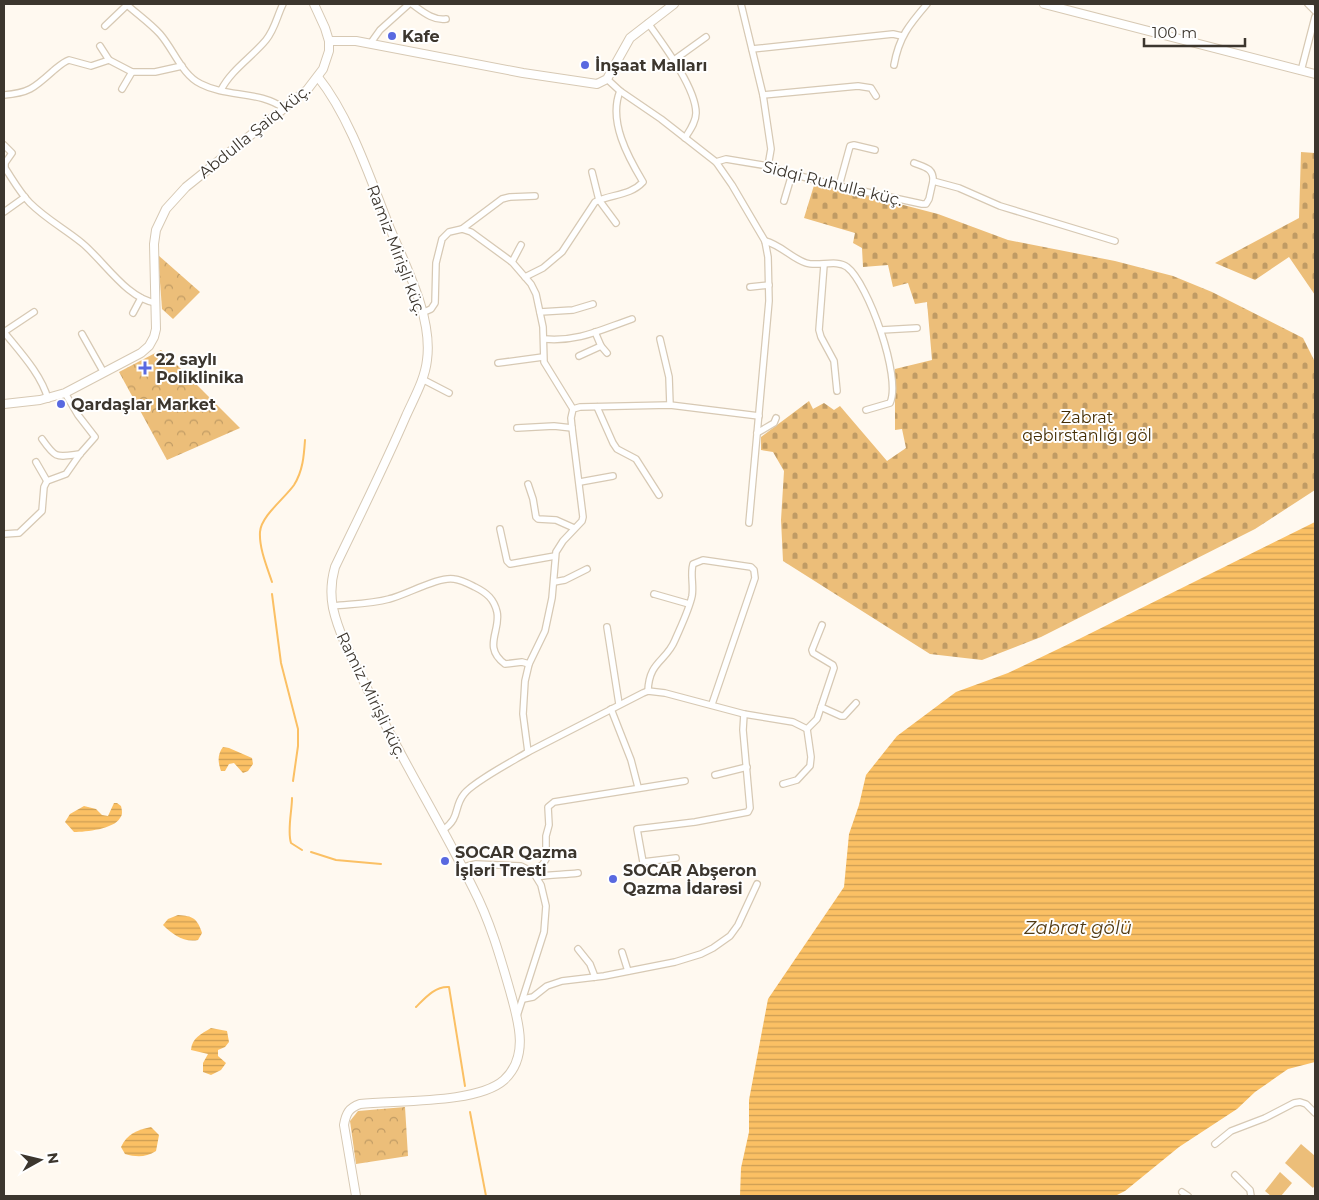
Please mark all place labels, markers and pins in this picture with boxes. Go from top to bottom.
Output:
place label: Kafe [402,27,440,46]
marker: Kafe [386,30,398,42]
place label: İnşaat Malları [595,56,707,76]
marker: İnşaat Malları [579,59,591,71]
place label: 22 saylı Poliklinika [156,350,244,387]
marker: 22 saylı Poliklinika [138,361,152,375]
place label: Qardaşlar Market [71,395,216,415]
marker: Qardaşlar Market [55,398,67,410]
place label: SOCAR Qazma İşləri Tresti [455,843,577,881]
marker: SOCAR Qazma İşləri Tresti [439,855,451,867]
place label: SOCAR Abşeron Qazma İdarəsi [623,861,757,898]
marker: SOCAR Abşeron Qazma İdarəsi [607,873,619,885]

